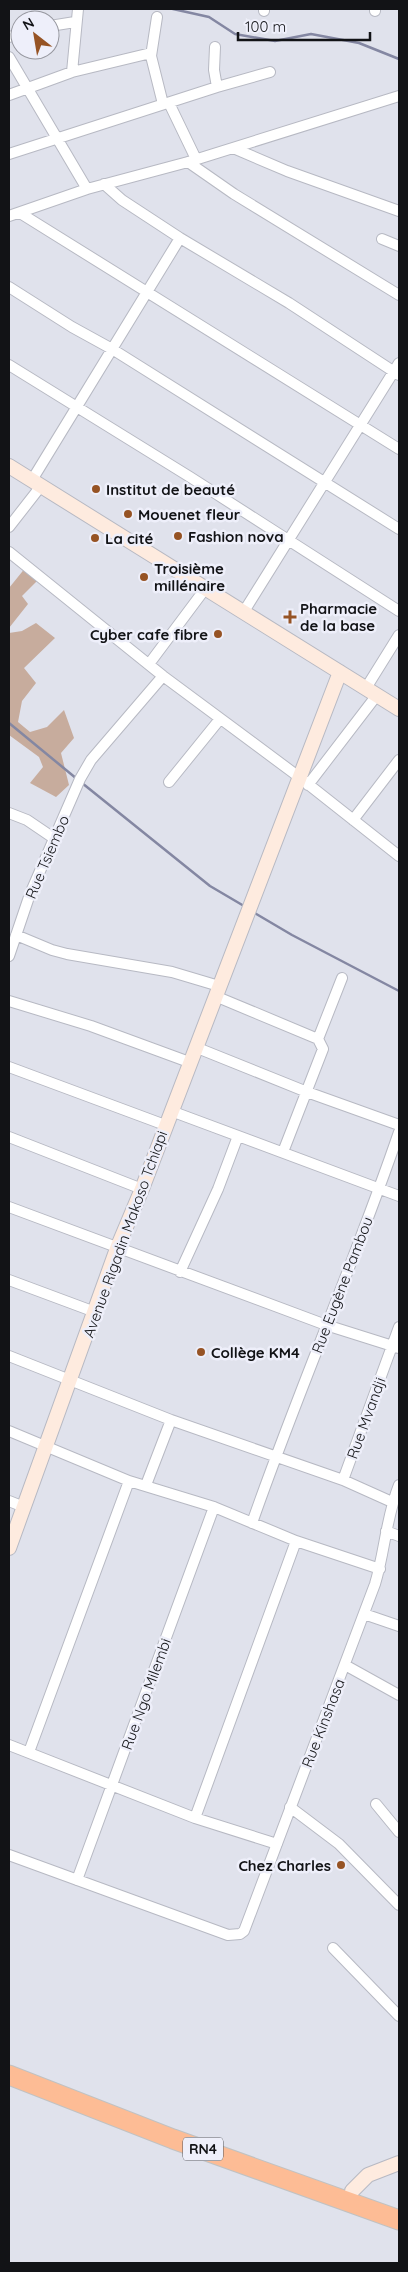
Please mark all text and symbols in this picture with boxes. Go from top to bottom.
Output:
north arrow [10,10,60,60]
scale bar [238,10,370,42]
text: N [19,13,37,34]
text: 100 m [245,17,286,36]
place label: Institut de beauté [106,480,235,499]
marker: Institut de beauté [90,483,102,495]
place label: Mouenet fleur [138,505,241,524]
marker: Mouenet fleur [122,508,134,520]
place label: Fashion nova [188,527,284,546]
place label: La cité [105,529,153,548]
marker: Fashion nova [172,530,184,542]
marker: La cité [89,532,101,544]
place label: Troisième millénaire [154,559,225,595]
marker: Troisième millénaire [138,571,150,583]
place label: Pharmacie de la base [300,599,377,635]
marker: Pharmacie de la base [284,611,296,623]
place label: Cyber cafe fibre [90,625,208,644]
marker: Cyber cafe fibre [212,628,224,640]
street label: Rue Tsiembo [21,812,73,902]
street label: Avenue Rigadin Makoso Tchiapi [79,1128,171,1340]
street label: Rue Eugène Pambou [307,1214,377,1356]
place label: Collège KM4 [211,1343,300,1362]
marker: Collège KM4 [195,1346,207,1358]
street label: Rue Mvandji [342,1375,390,1461]
street label: Rue Ngo Milembi [117,1636,175,1752]
street label: Rue Kinshasa [297,1676,349,1770]
place label: Chez Charles [238,1856,331,1875]
marker: Chez Charles [335,1859,347,1871]
road number: RN4 [183,2138,223,2160]

